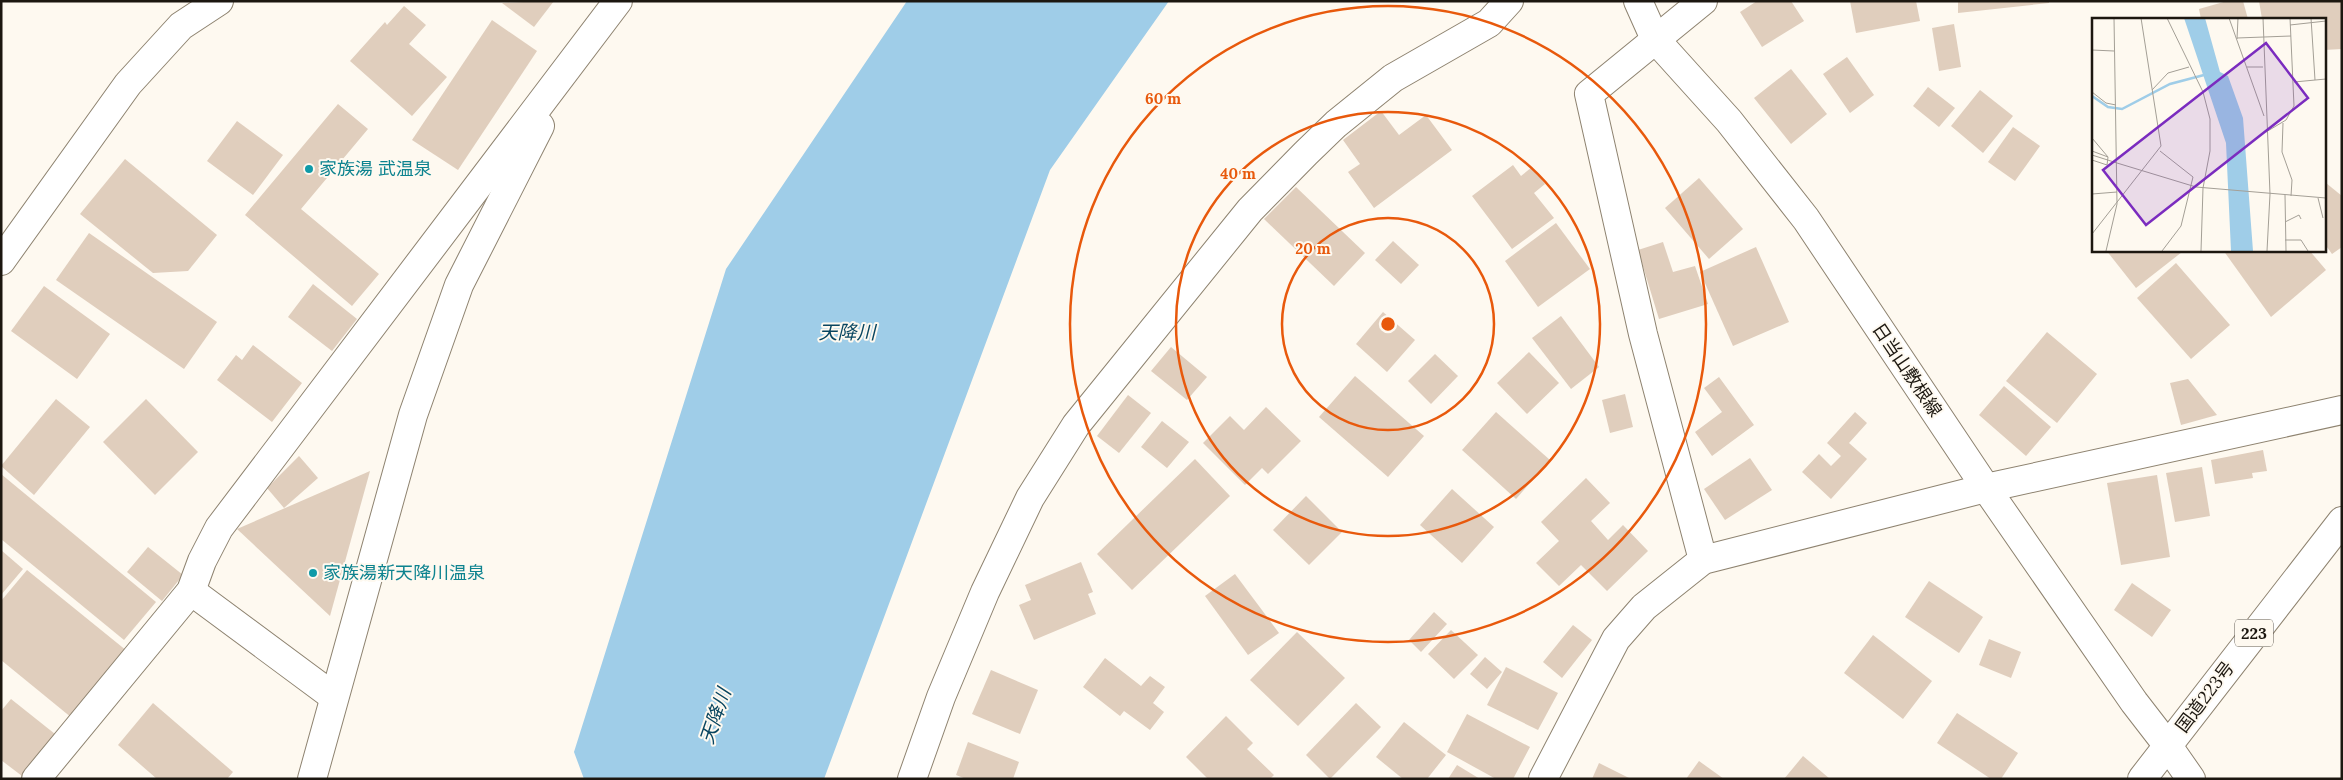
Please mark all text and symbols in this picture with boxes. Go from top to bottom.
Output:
inset map [2092,18,2326,251]
text: 60 m [1145,89,1181,108]
place label: 家族湯 武温泉 [319,157,432,180]
marker: 家族湯 武温泉 [303,163,315,175]
text: 40 m [1220,164,1256,183]
text: 20 m [1295,239,1331,258]
centre of rings [1379,315,1397,333]
street label: 日当山敷根線 [1868,319,1947,421]
water label: 天降川 [818,320,877,344]
place label: 家族湯新天降川温泉 [323,561,485,584]
marker: 家族湯新天降川温泉 [307,567,319,579]
road number: 223 [2235,620,2273,646]
street label: 国道223号 [2170,657,2239,737]
water label: 天降川 [694,683,736,747]

